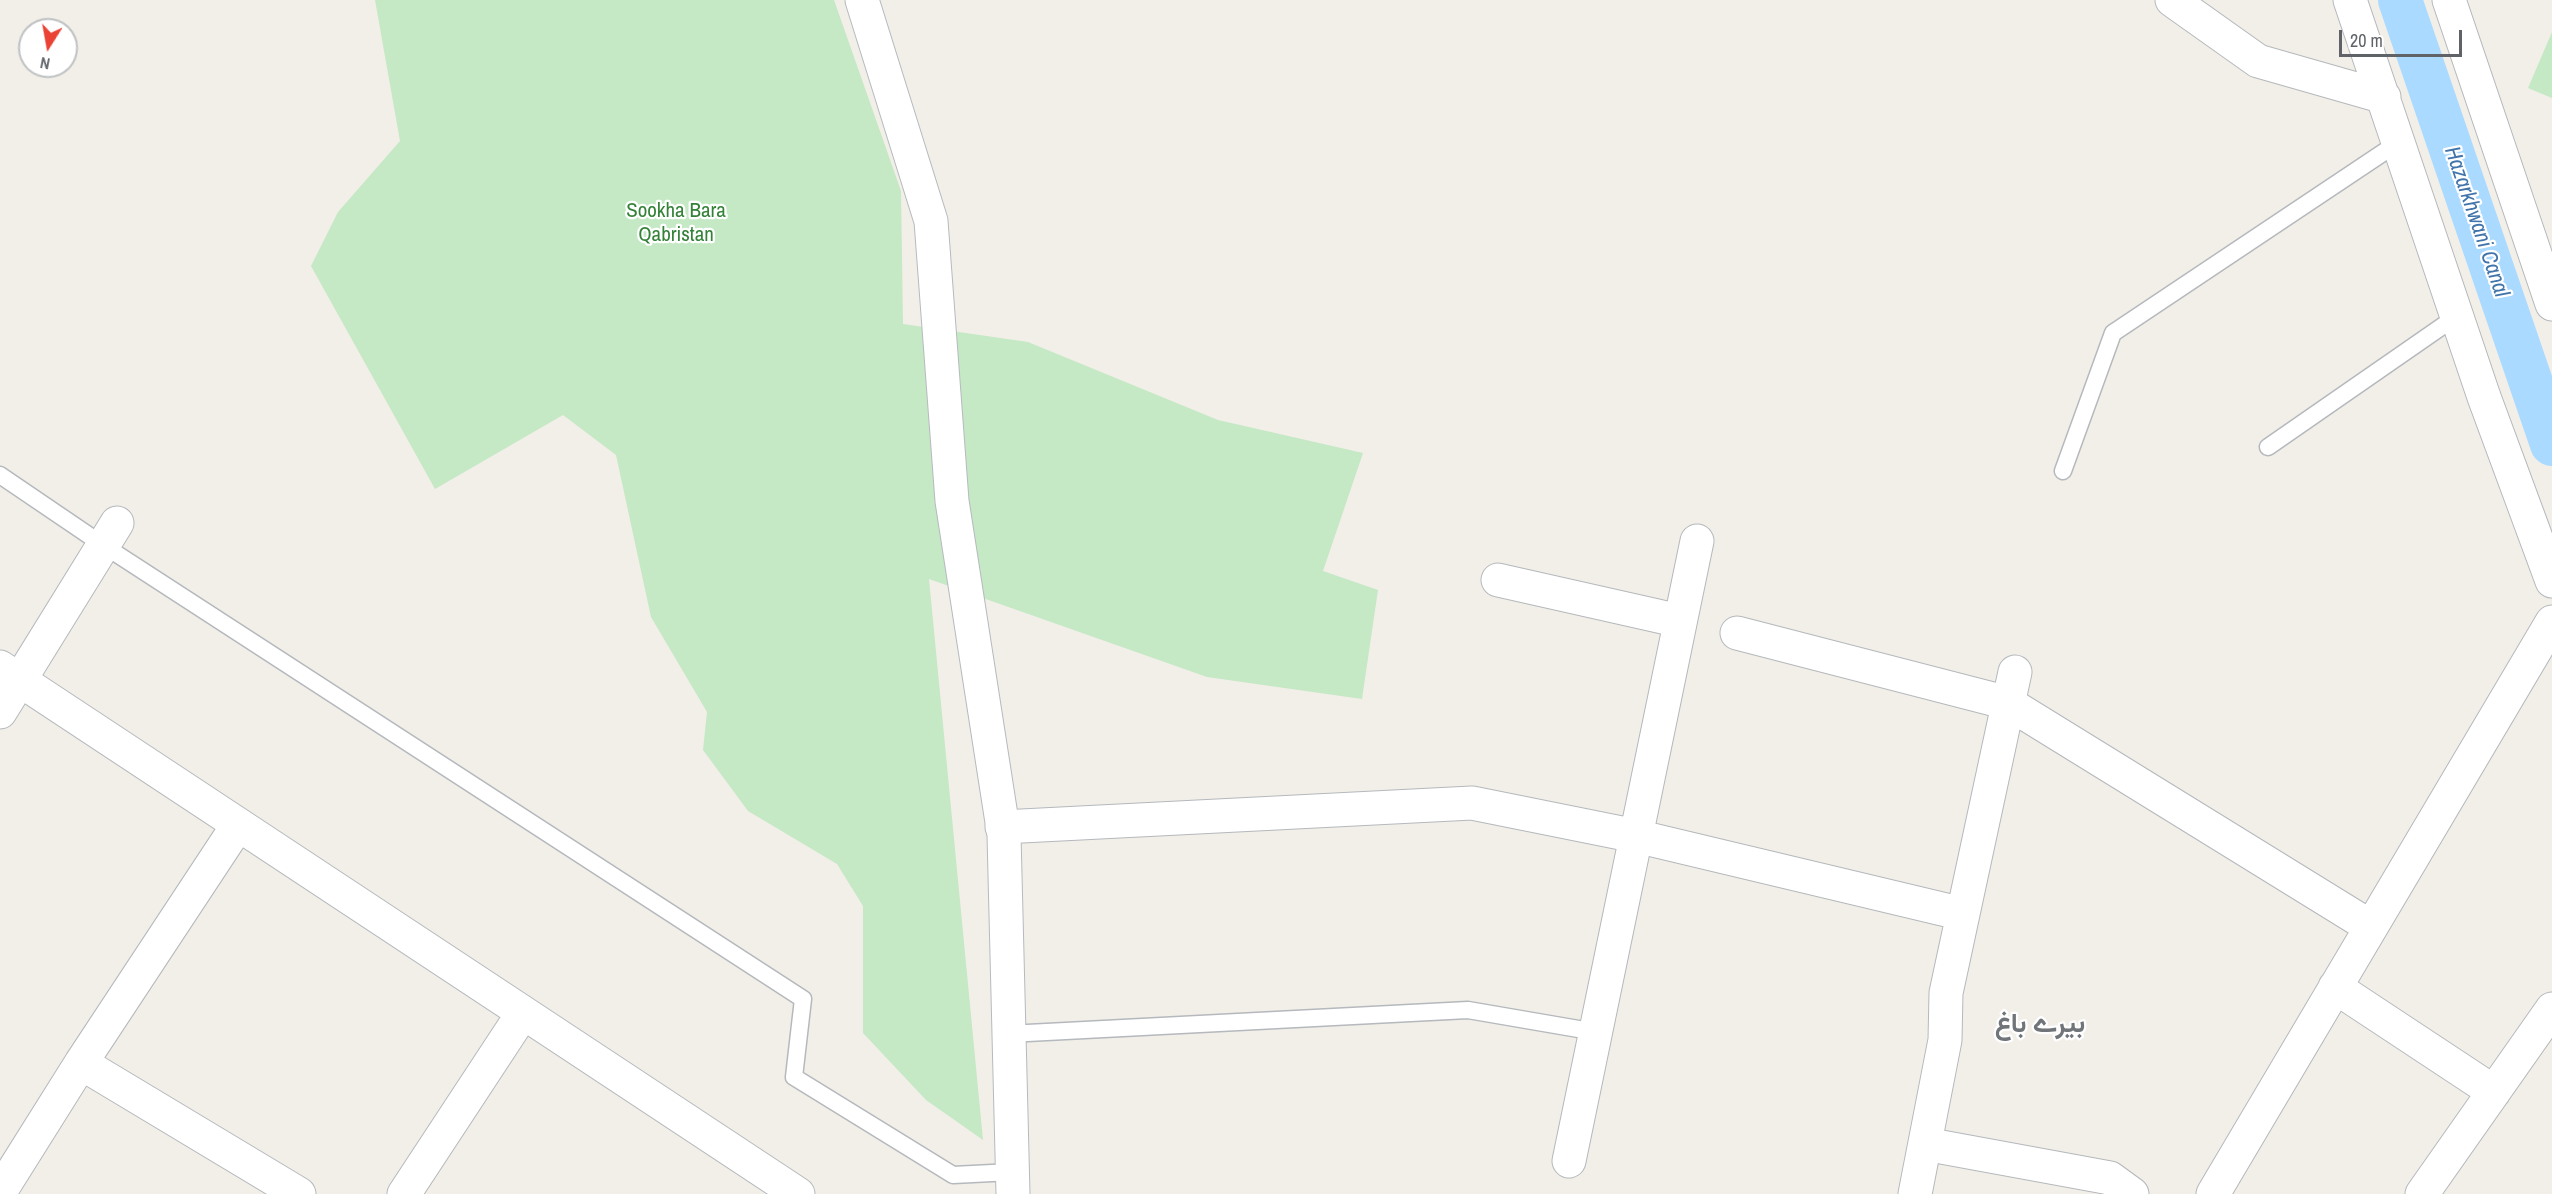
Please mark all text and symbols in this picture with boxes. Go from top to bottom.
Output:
north arrow [18,18,78,78]
scale bar [2342,18,2465,56]
text: 20 m [2350,28,2383,53]
text: N [38,52,52,75]
water label: Hazarkhwani Canal [2438,143,2514,301]
park label: Sookha Bara Qabristan [626,198,726,248]
district label: بیرے باغ [1995,1009,2085,1041]

